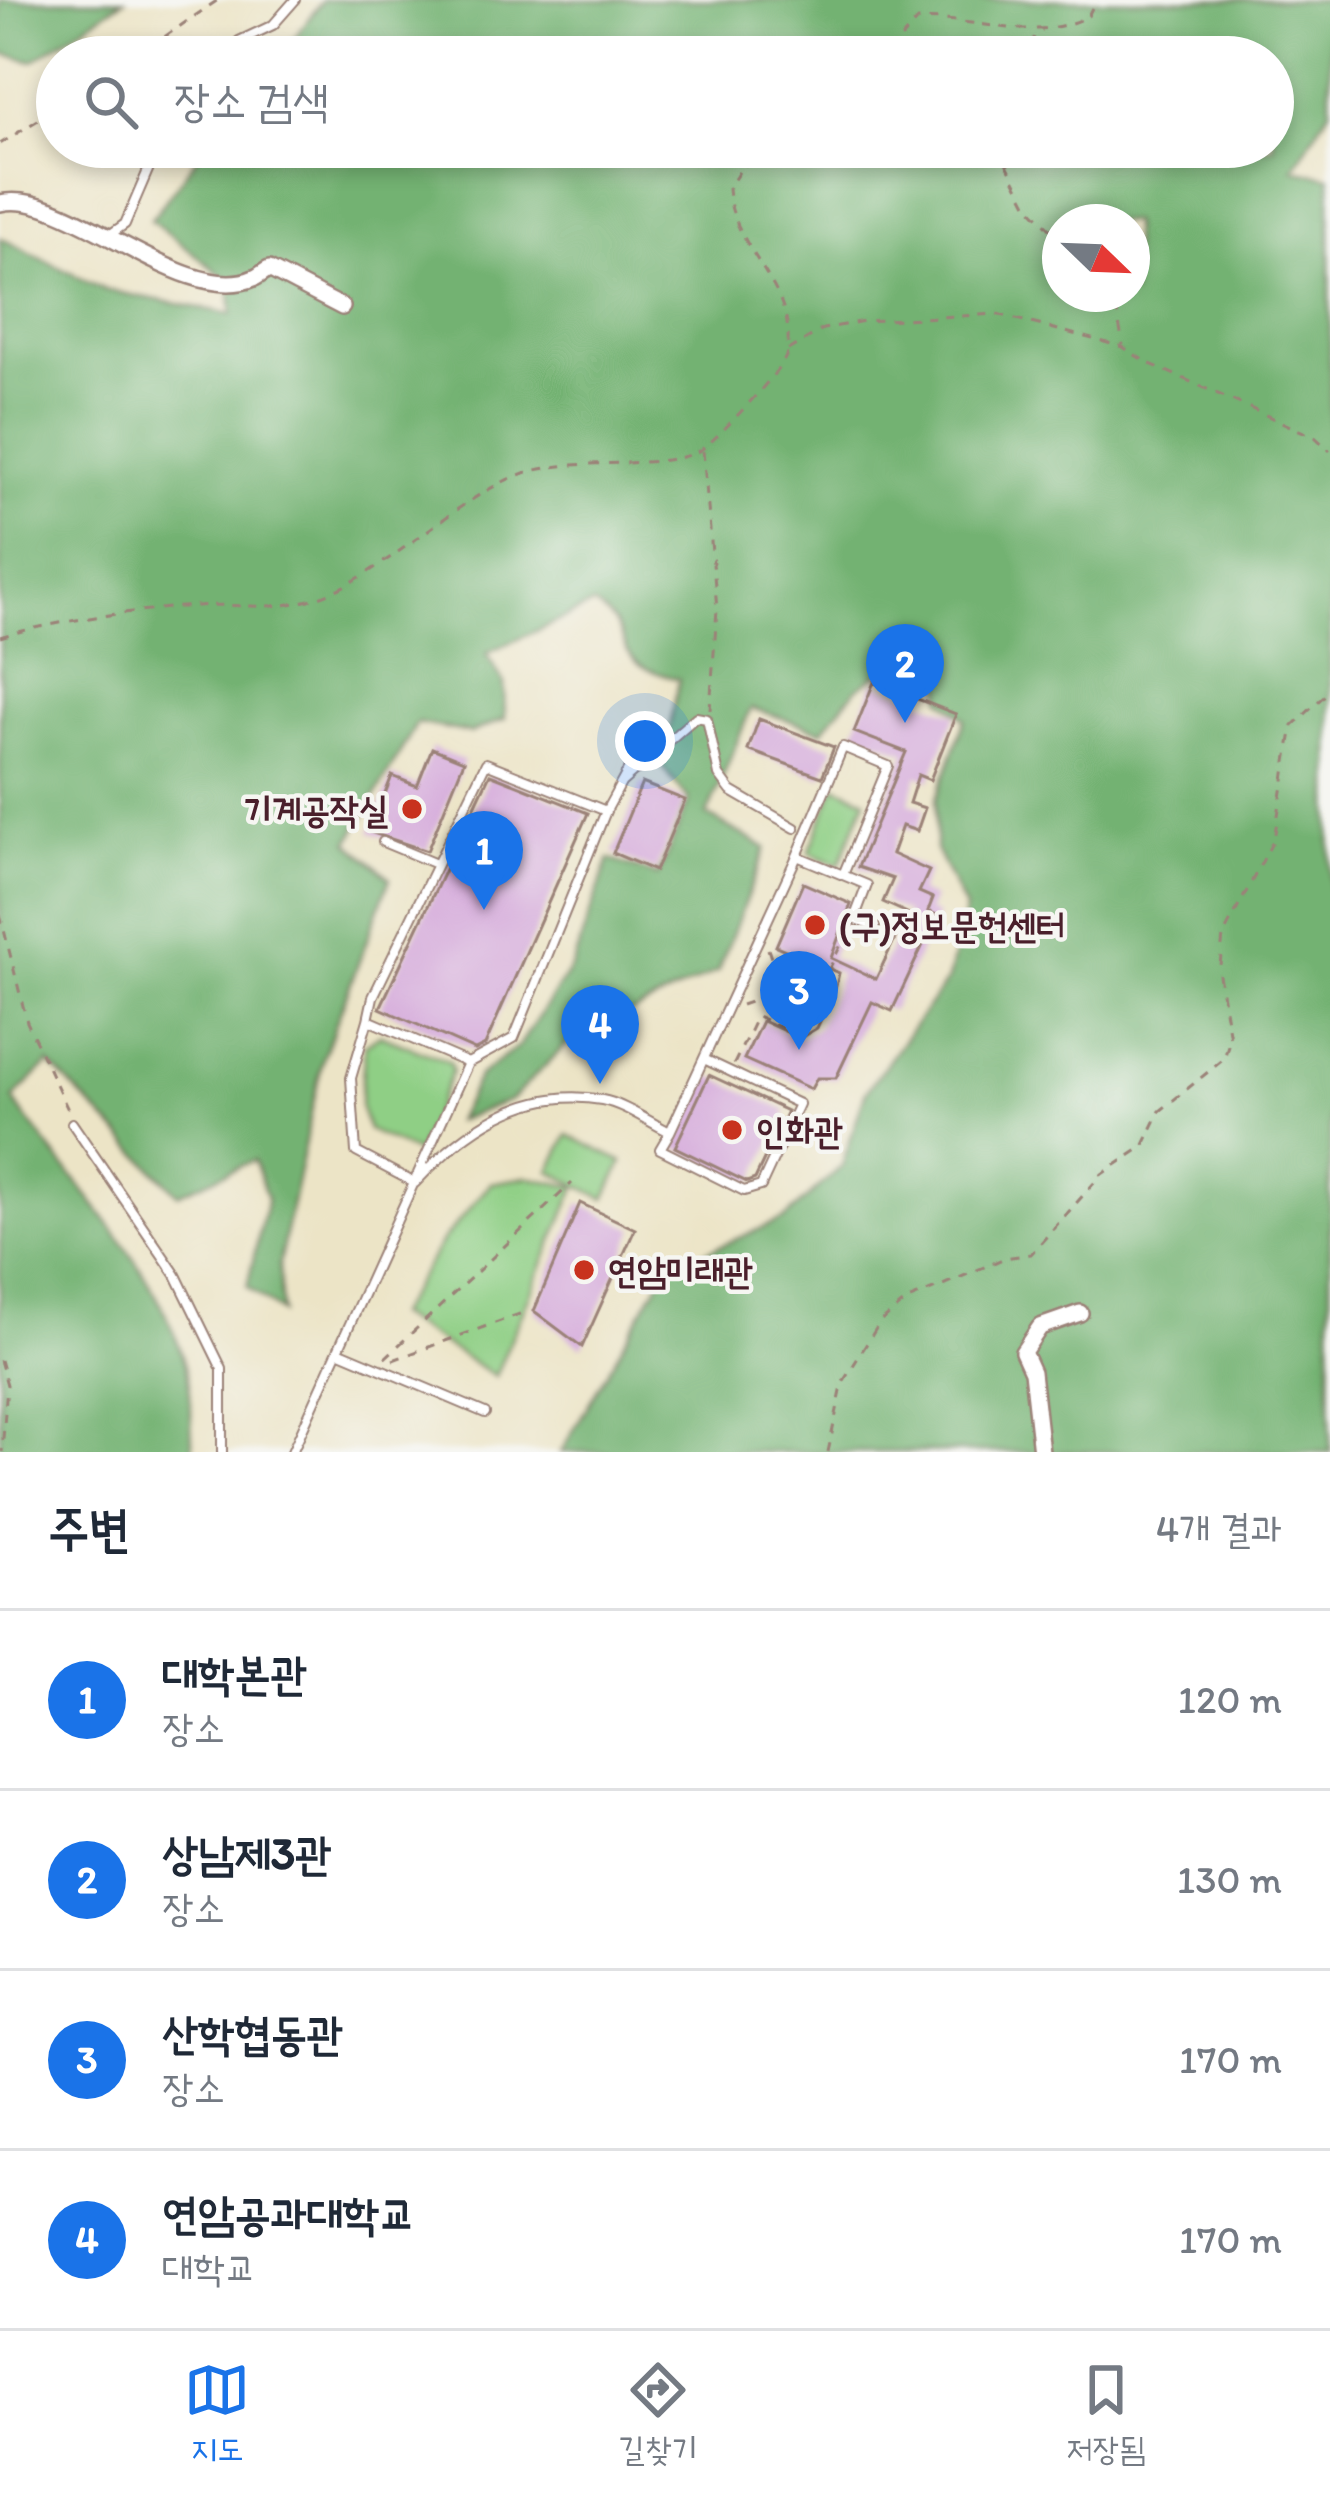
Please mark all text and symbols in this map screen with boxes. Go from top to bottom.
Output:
search box [36,36,1294,168]
icon: search [78,69,144,135]
text: 장소 검색 [174,73,329,127]
north arrow [1042,204,1150,312]
pin: 2 [866,624,944,723]
your location [615,711,675,771]
place label: 기계공작실 [243,788,388,831]
marker: 기계공작실 [399,796,425,822]
pin: 1 [445,811,523,910]
place label: (구)정보문헌센터 [839,904,1065,947]
marker: (구)정보문헌센터 [802,912,828,938]
pin: 3 [760,951,838,1050]
pin: 4 [561,985,639,1084]
place label: 인화관 [756,1109,843,1152]
marker: 인화관 [719,1117,745,1143]
place label: 연암미래관 [608,1249,753,1292]
marker: 연암미래관 [571,1257,597,1283]
text: 주변 [48,1498,130,1559]
text: 4개 결과 [1156,1505,1282,1552]
text: 대학본관 [162,1646,307,1700]
text: 1 [78,1676,96,1723]
text: 120 m [1178,1676,1282,1723]
text: 장소 [162,1704,225,1751]
text: 상남제3관 [162,1826,331,1880]
text: 2 [77,1856,97,1903]
text: 130 m [1177,1856,1282,1903]
text: 장소 [162,1884,225,1931]
text: 산학협동관 [162,2006,343,2060]
text: 3 [76,2036,98,2083]
text: 170 m [1179,2036,1282,2083]
text: 장소 [162,2064,225,2111]
text: 연암공과대학교 [162,2186,415,2240]
text: 4 [75,2216,99,2263]
text: 170 m [1179,2216,1282,2263]
text: 대학교 [162,2244,256,2291]
tab: 지도 [184,2357,250,2471]
tab: 길찾기 [618,2357,698,2471]
tab: 저장됨 [1066,2357,1146,2471]

